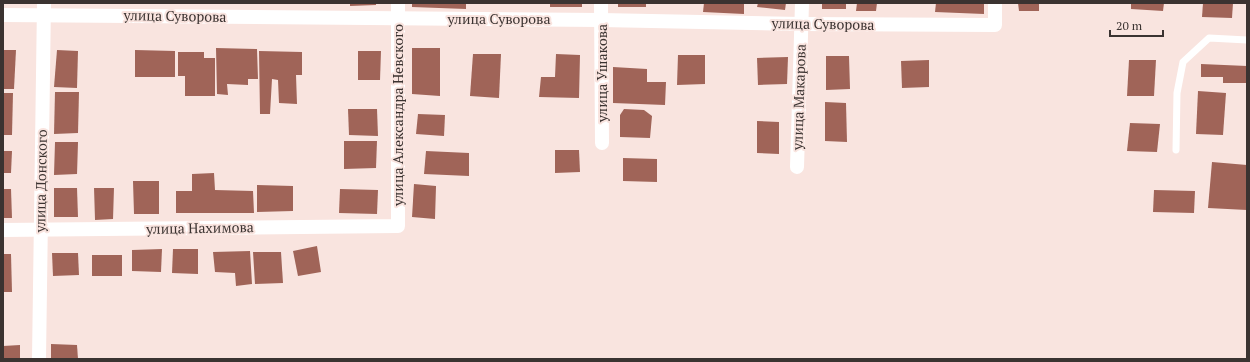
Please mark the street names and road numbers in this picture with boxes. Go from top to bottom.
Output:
street label: улица Суворова [122,5,227,26]
street label: улица Суворова [447,9,550,28]
street label: улица Суворова [770,13,875,34]
street label: улица Александра Невского [388,24,407,207]
street label: улица Ушакова [592,24,611,123]
street label: улица Макарова [787,44,810,151]
street label: улица Донского [30,129,51,234]
street label: улица Нахимова [145,217,254,238]

